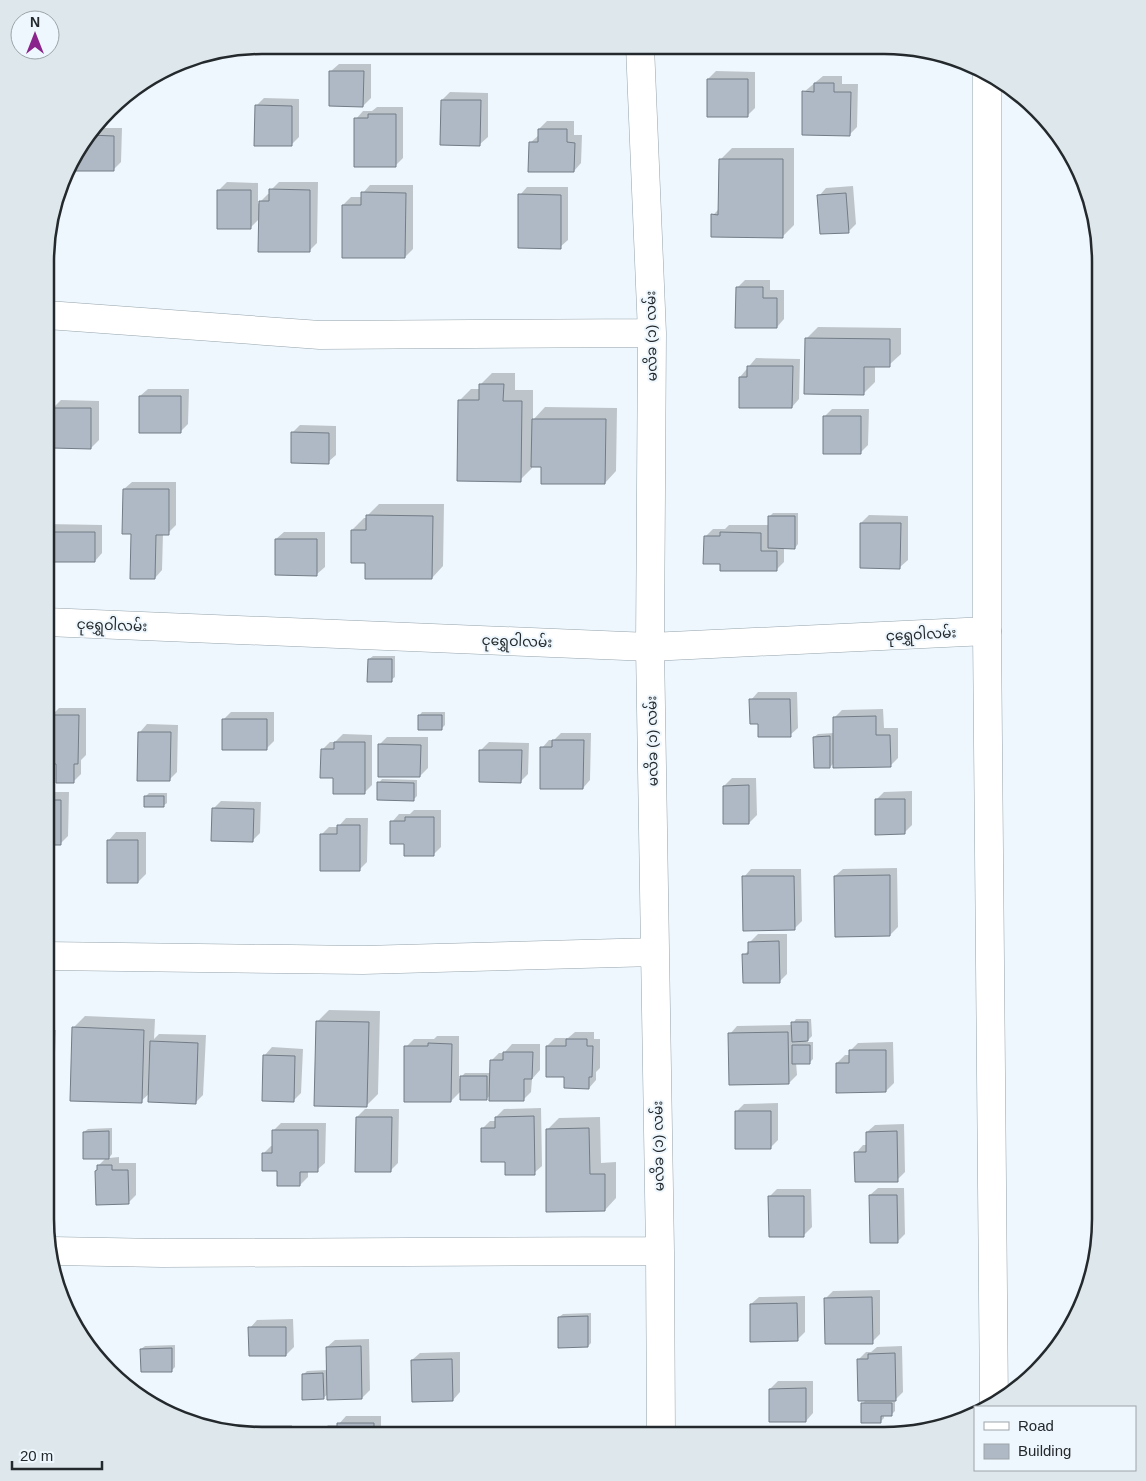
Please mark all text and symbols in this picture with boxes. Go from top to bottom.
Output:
north arrow [10,10,60,60]
text: N [30,14,40,30]
street label: မလိခ (၁) လမ်း [640,291,660,381]
street label: ငုရွှေဝါလမ်း [76,614,148,638]
street label: ငုရွှေဝါလမ်း [885,622,957,648]
street label: ငုရွှေဝါလမ်း [481,630,553,654]
street label: မလိခ (၁) လမ်း [641,696,661,786]
street label: မလိခ (၁) လမ်း [647,1101,667,1191]
legend [974,1406,1136,1471]
text: Road [1018,1417,1054,1434]
scale bar [12,1438,102,1470]
text: Building [1018,1442,1071,1459]
text: 20 m [20,1447,53,1464]

